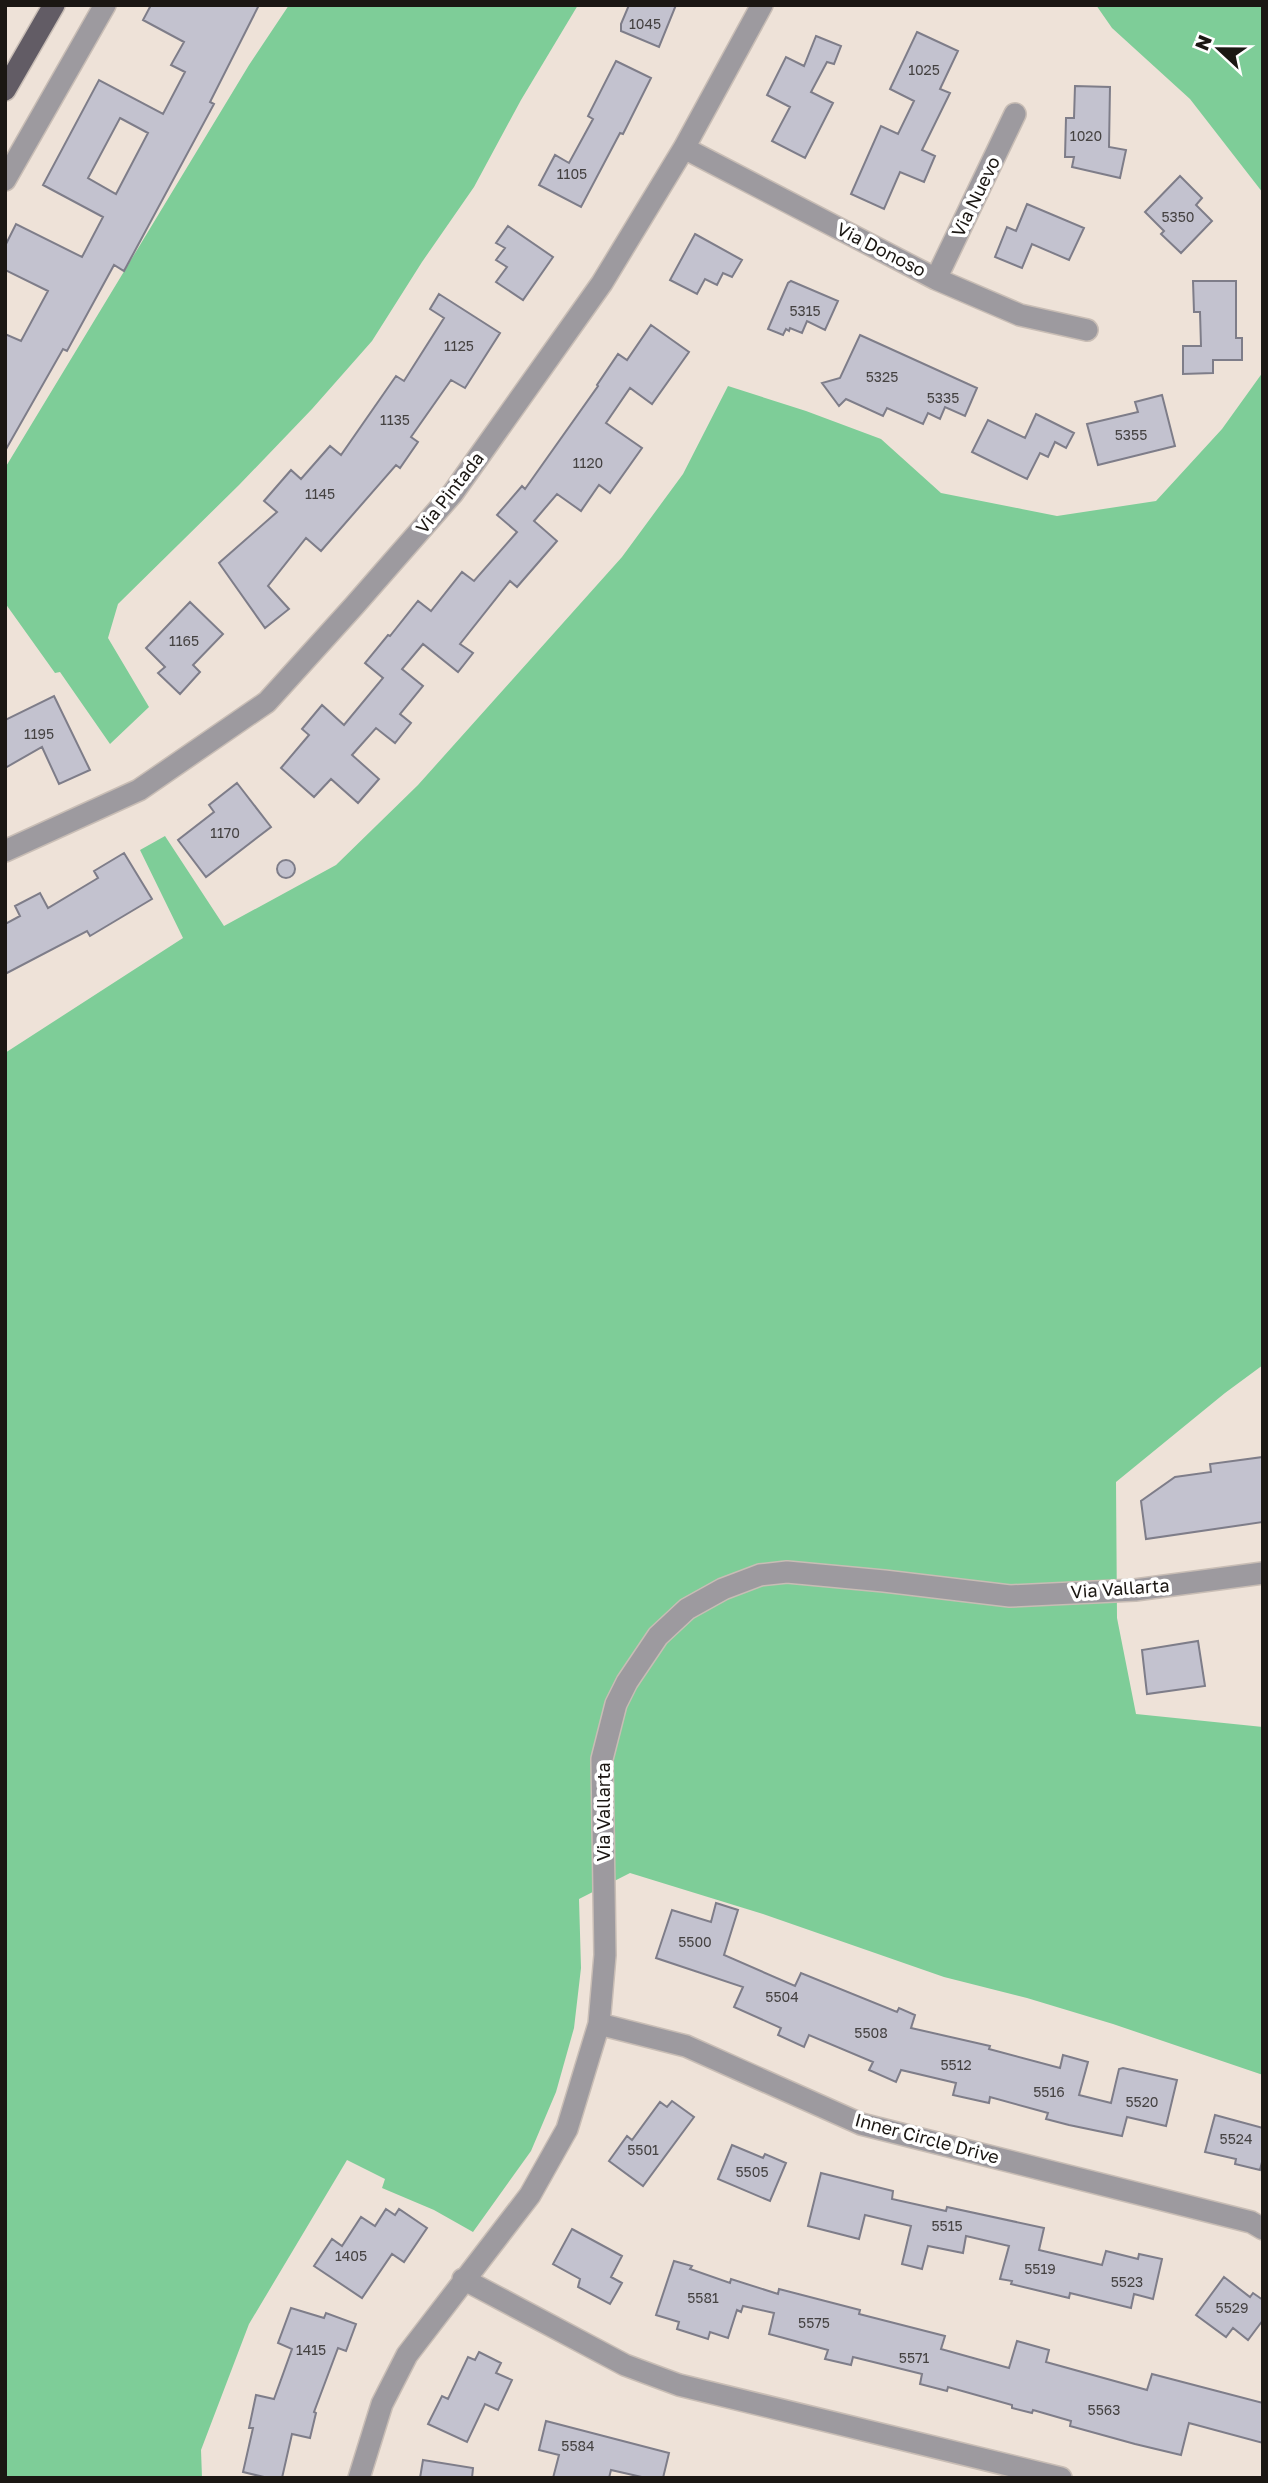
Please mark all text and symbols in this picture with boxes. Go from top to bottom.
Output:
north arrow [1184,14,1254,84]
house number: 1045 [629,15,661,32]
text: N [1189,31,1216,53]
house number: 1025 [908,61,940,78]
house number: 1020 [1070,127,1102,144]
street label: Via Nuevo [946,153,1004,240]
house number: 1105 [557,165,587,182]
house number: 5350 [1161,208,1195,225]
street label: Via Donoso [833,217,930,281]
house number: 5315 [789,302,821,319]
house number: 1125 [444,337,474,354]
house number: 5325 [866,368,898,385]
house number: 5335 [927,389,959,406]
house number: 1135 [380,411,410,428]
house number: 5355 [1115,426,1147,443]
street label: Via Pintada [410,447,488,538]
house number: 1120 [573,454,603,471]
house number: 1145 [305,485,335,502]
house number: 1165 [169,632,199,649]
house number: 1195 [24,725,54,742]
house number: 1170 [210,824,240,841]
street label: Via Vallarta [1070,1574,1170,1602]
street label: Via Vallarta [592,1762,614,1862]
house number: 5500 [678,1933,712,1950]
house number: 5504 [765,1988,799,2005]
house number: 5508 [854,2024,888,2041]
house number: 5512 [940,2056,972,2073]
house number: 5516 [1033,2083,1065,2100]
house number: 5520 [1125,2093,1159,2110]
street label: Inner Circle Drive [853,2108,1002,2168]
house number: 5524 [1220,2130,1252,2147]
house number: 5501 [627,2141,659,2158]
house number: 5505 [735,2163,769,2180]
house number: 5515 [931,2217,963,2234]
house number: 1405 [335,2247,367,2264]
house number: 5519 [1024,2260,1056,2277]
house number: 5523 [1111,2273,1143,2290]
house number: 5581 [687,2289,719,2306]
house number: 5529 [1216,2299,1248,2316]
house number: 5575 [798,2314,830,2331]
house number: 1415 [296,2341,326,2358]
house number: 5571 [899,2349,929,2366]
house number: 5563 [1088,2401,1120,2418]
house number: 5584 [561,2437,595,2454]

